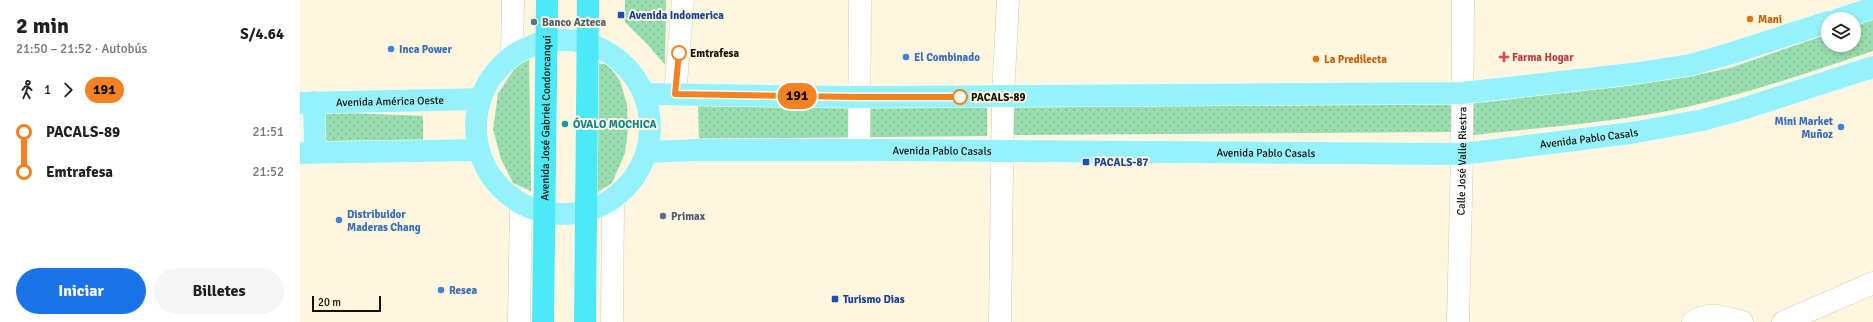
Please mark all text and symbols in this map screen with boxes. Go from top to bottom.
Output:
place label: Avenida Indomerica [629,9,724,22]
marker: Avenida Indomerica [616,10,626,20]
text: 2 min [16,12,69,39]
map controls [1821,12,1861,52]
button: layers [1821,12,1861,52]
place label: Mani [1758,13,1782,26]
marker: Mani [1745,14,1755,24]
place label: Banco Azteca [542,16,606,29]
marker: Banco Azteca [529,17,539,27]
text: S/4.64 [240,25,284,43]
street label: Avenida José Gabriel Condorcanqui [539,35,554,201]
text: 21:50 – 21:52 · Autobús [16,41,147,57]
place label: Inca Power [399,43,452,56]
marker: Inca Power [386,44,396,54]
marker: Emtrafesa [671,45,687,61]
place label: Emtrafesa [690,47,739,60]
place label: El Combinado [914,51,980,64]
place label: Farma Hogar [1512,51,1574,64]
marker: El Combinado [901,52,911,62]
marker: Farma Hogar [1499,52,1509,62]
place label: La Predilecta [1324,53,1387,66]
marker: La Predilecta [1311,54,1321,64]
icon: walk [16,79,38,101]
icon: forward [57,79,79,101]
text: 191 [93,81,116,98]
text: 1 [44,82,51,98]
line badge: 191 [774,83,820,109]
text: 191 [786,87,808,104]
marker: PACALS-89 [952,89,968,105]
place label: PACALS-89 [971,91,1025,104]
street label: Avenida América Oeste [336,94,444,109]
street label: Calle José Valle Riestra [1455,106,1469,216]
place label: Mini Market Muñoz [1775,115,1833,141]
place label: ÓVALO MOCHICA [573,117,657,131]
marker: ÓVALO MOCHICA [560,119,570,129]
marker: Mini Market Muñoz [1836,122,1846,132]
text: PACALS-89 [46,123,120,141]
text: 21:51 [252,124,284,140]
street label: Avenida Pablo Casals [1539,126,1639,151]
street label: Avenida Pablo Casals [892,144,992,158]
street label: Avenida Pablo Casals [1216,146,1316,160]
place label: PACALS-87 [1094,156,1148,169]
marker: PACALS-87 [1081,157,1091,167]
text: Emtrafesa [46,163,113,181]
text: 21:52 [252,164,284,180]
place label: Distribuidor Maderas Chang [347,208,421,234]
place label: Primax [671,210,706,223]
marker: Primax [658,211,668,221]
marker: Distribuidor Maderas Chang [334,215,344,225]
button: Iniciar [16,268,146,314]
button: Billetes [154,268,284,314]
place label: Resea [449,284,477,297]
marker: Resea [436,285,446,295]
place label: Turismo Dias [843,293,905,306]
scale bar [312,294,381,313]
marker: Turismo Dias [830,294,840,304]
text: 20 m [318,296,341,309]

